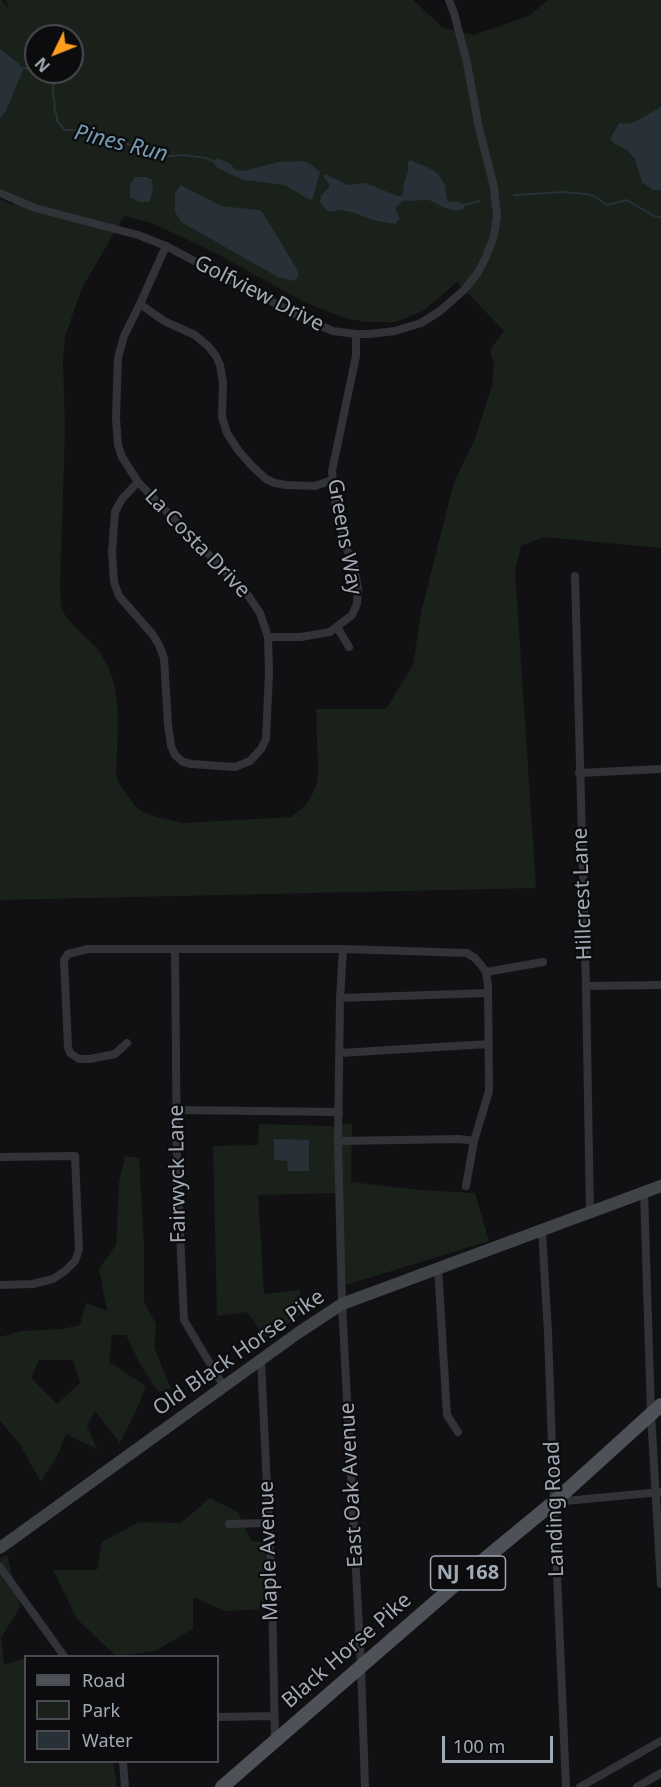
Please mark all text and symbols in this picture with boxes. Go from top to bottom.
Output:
north arrow [24,24,84,84]
text: N [30,53,55,77]
water label: Pines Run [72,120,170,168]
street label: Golfview Drive [190,251,328,337]
street label: Greens Way [321,477,367,597]
street label: La Costa Drive [139,485,255,603]
street label: Hillcrest Lane [568,827,598,961]
street label: Fairwyck Lane [164,1105,192,1243]
street label: Old Black Horse Pike [149,1284,329,1422]
street label: East Oak Avenue [335,1402,369,1568]
street label: Landing Road [540,1441,570,1577]
street label: Maple Avenue [254,1481,284,1621]
road number: NJ 168 [430,1556,506,1590]
street label: Black Horse Pike [277,1588,417,1714]
legend [24,1655,219,1763]
text: Road [82,1668,125,1692]
text: Park [82,1698,120,1722]
scale bar [445,1724,556,1762]
text: Water [82,1728,133,1752]
text: 100 m [453,1734,505,1758]

